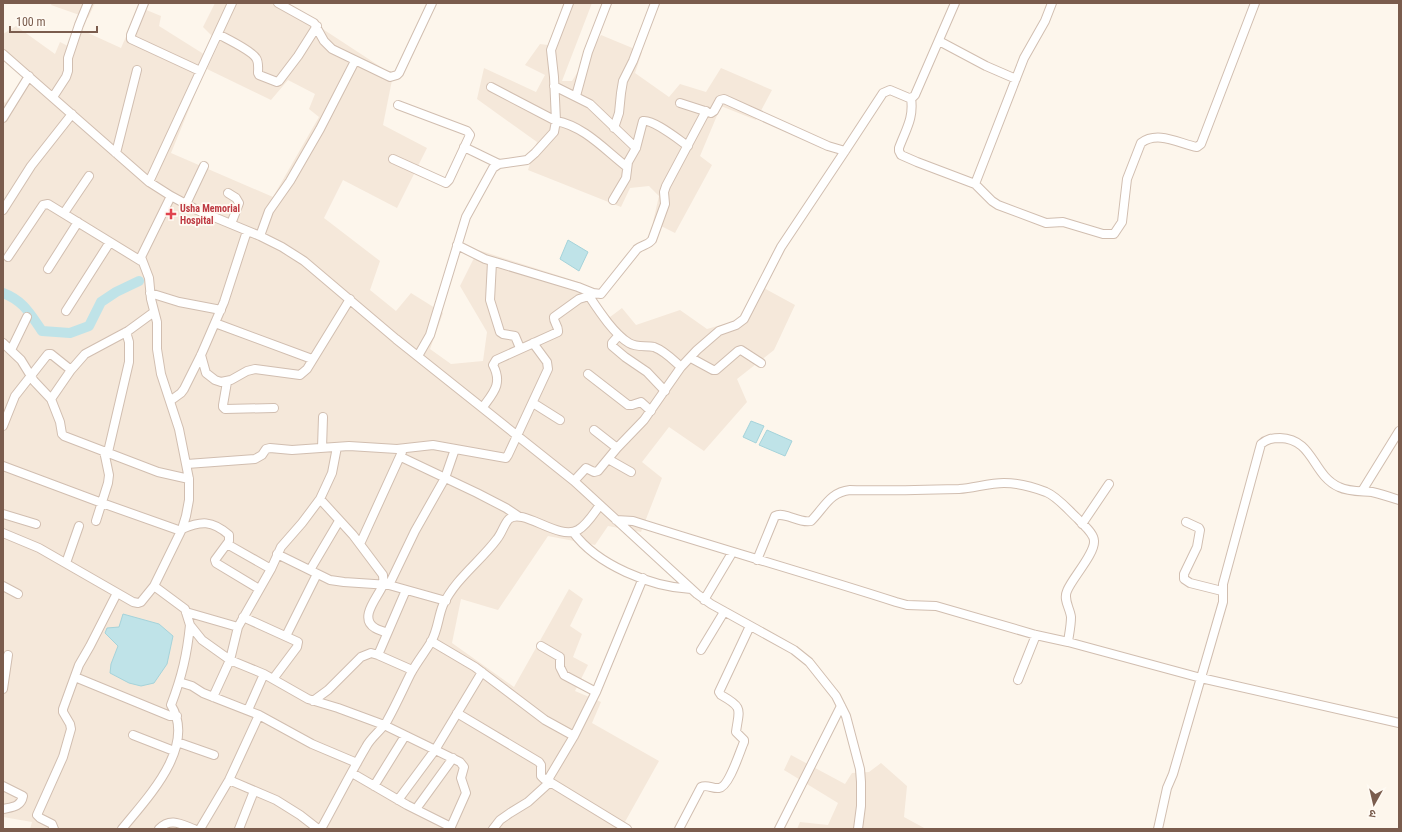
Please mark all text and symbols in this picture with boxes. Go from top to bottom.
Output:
scale bar [10,8,97,34]
text: 100 m [16,15,46,29]
place label: Usha Memorial Hospital [180,203,240,226]
marker: Usha Memorial Hospital [165,208,177,220]
north arrow [1354,784,1394,824]
text: उ [1368,806,1377,820]

